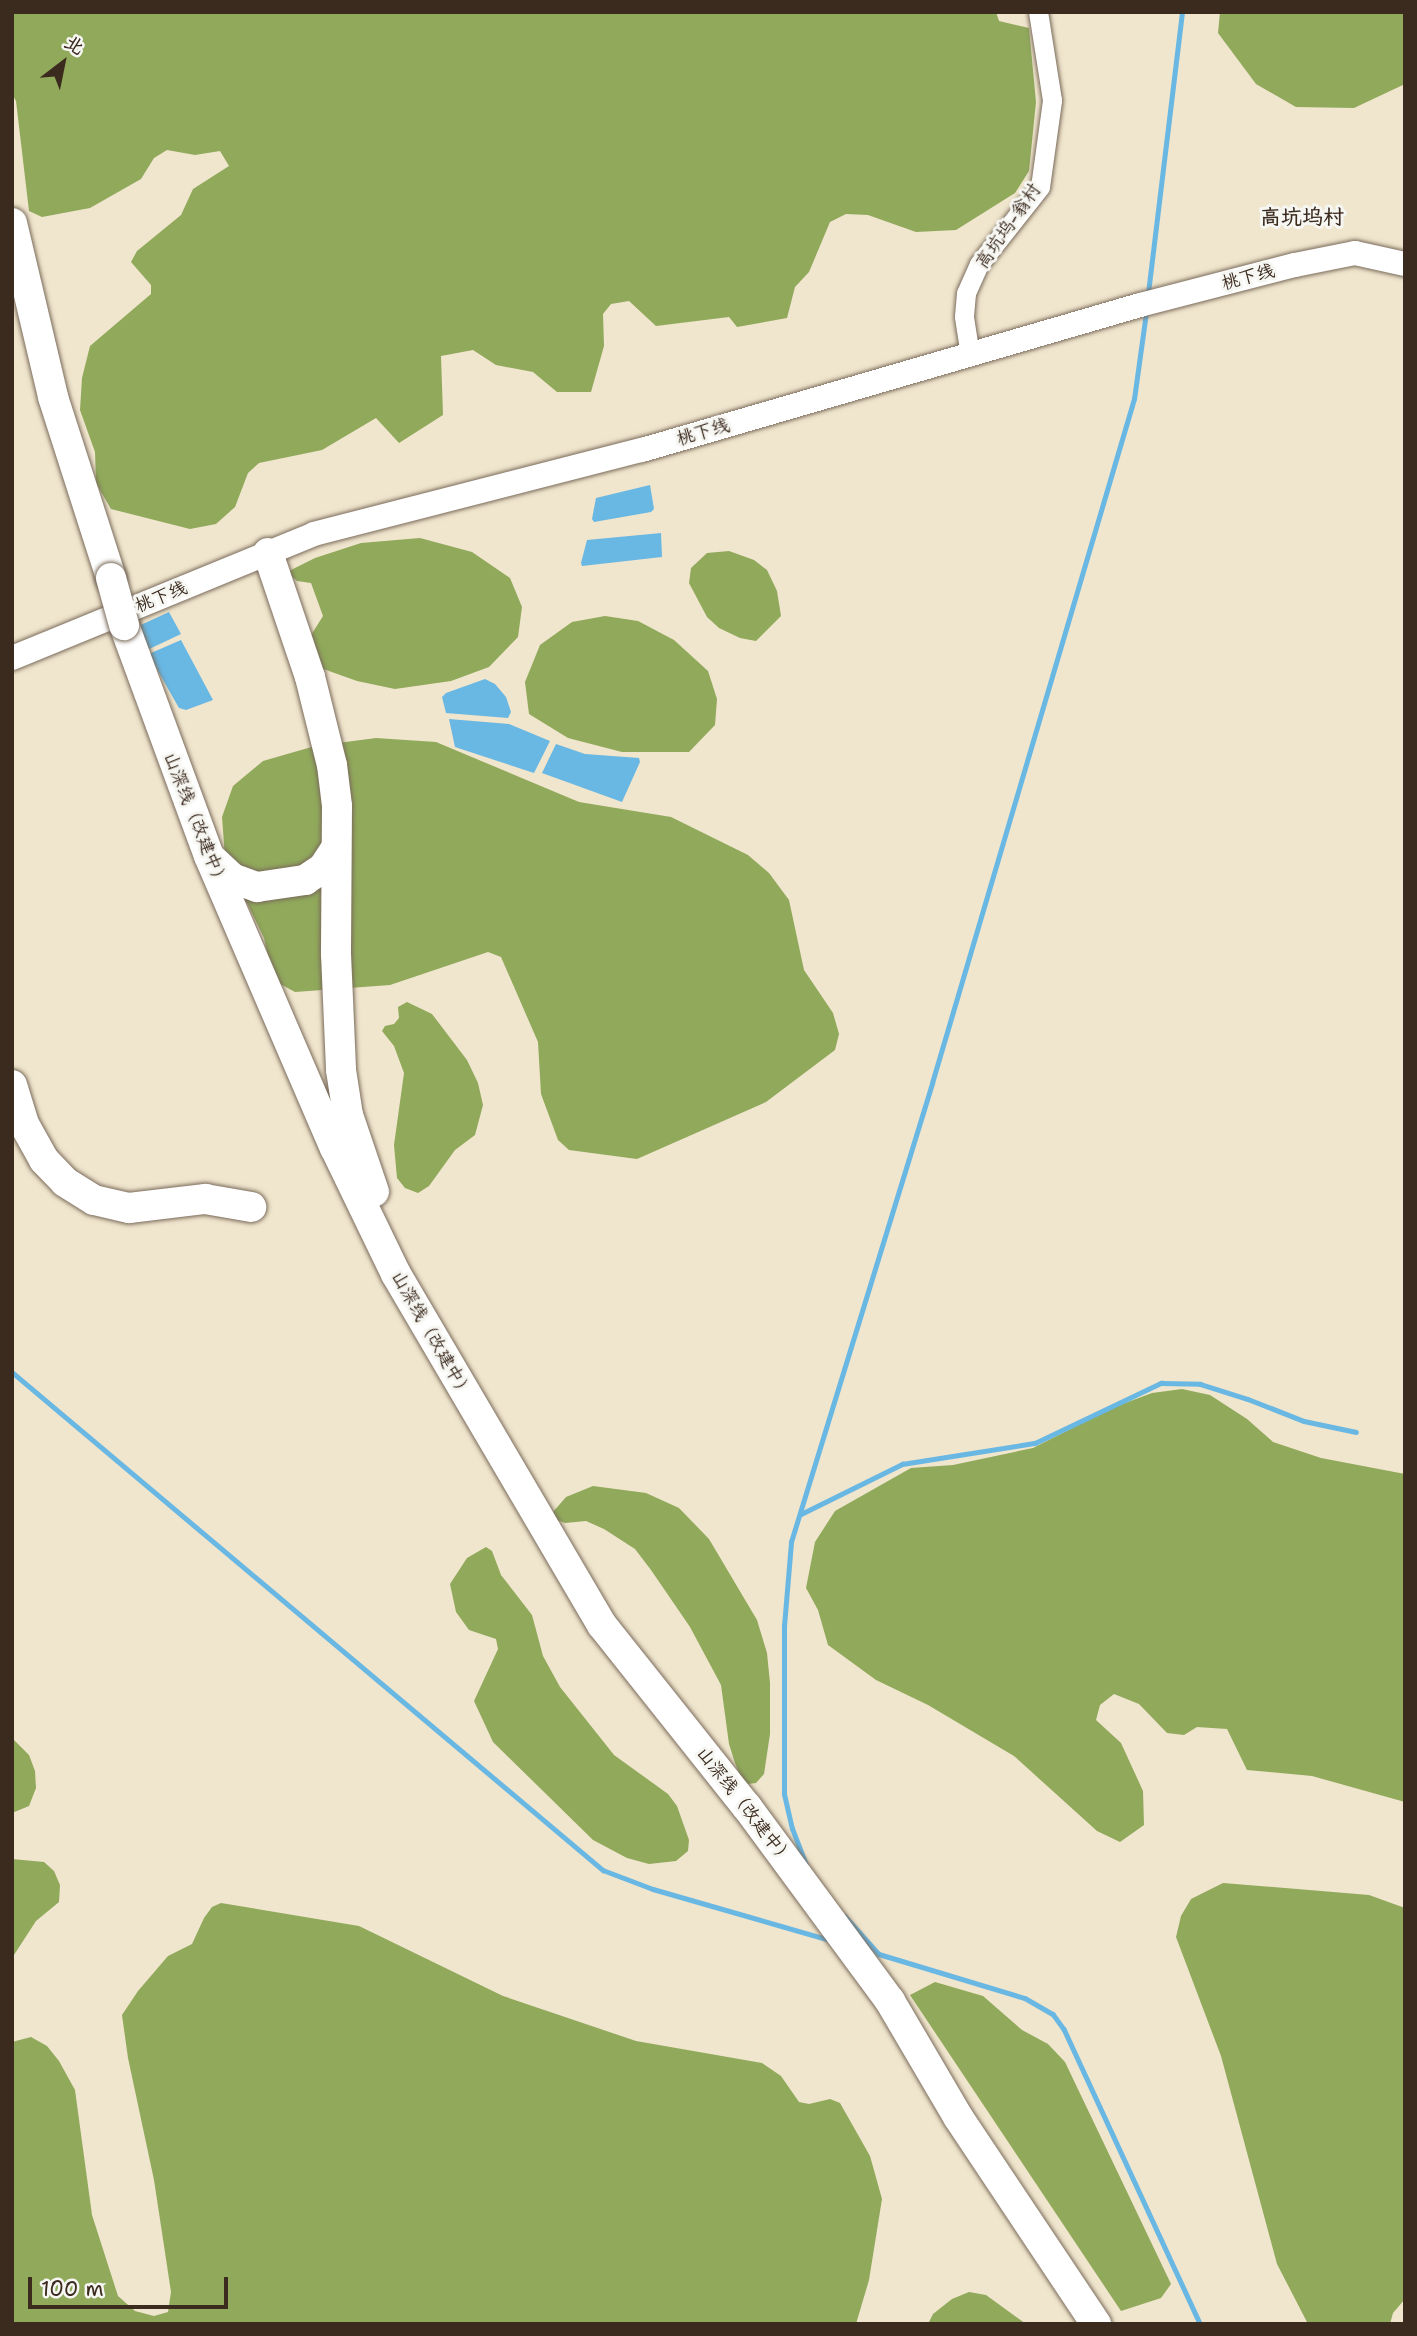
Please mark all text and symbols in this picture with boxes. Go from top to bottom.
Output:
north arrow [28,28,98,98]
text: 北 [60,29,89,60]
street label: 高坑坞-翁村 [971,179,1045,273]
district label: 高坑坞村 [1260,204,1344,230]
street label: 桃下线 [1219,260,1277,294]
street label: 桃下线 [674,414,732,450]
street label: 桃下线 [132,577,190,617]
street label: 山深线（改建中） [159,749,233,891]
street label: 山深线（改建中） [387,1267,477,1403]
street label: 山深线（改建中） [692,1743,798,1869]
scale bar [32,2262,231,2306]
text: 100 m [41,2275,104,2303]

